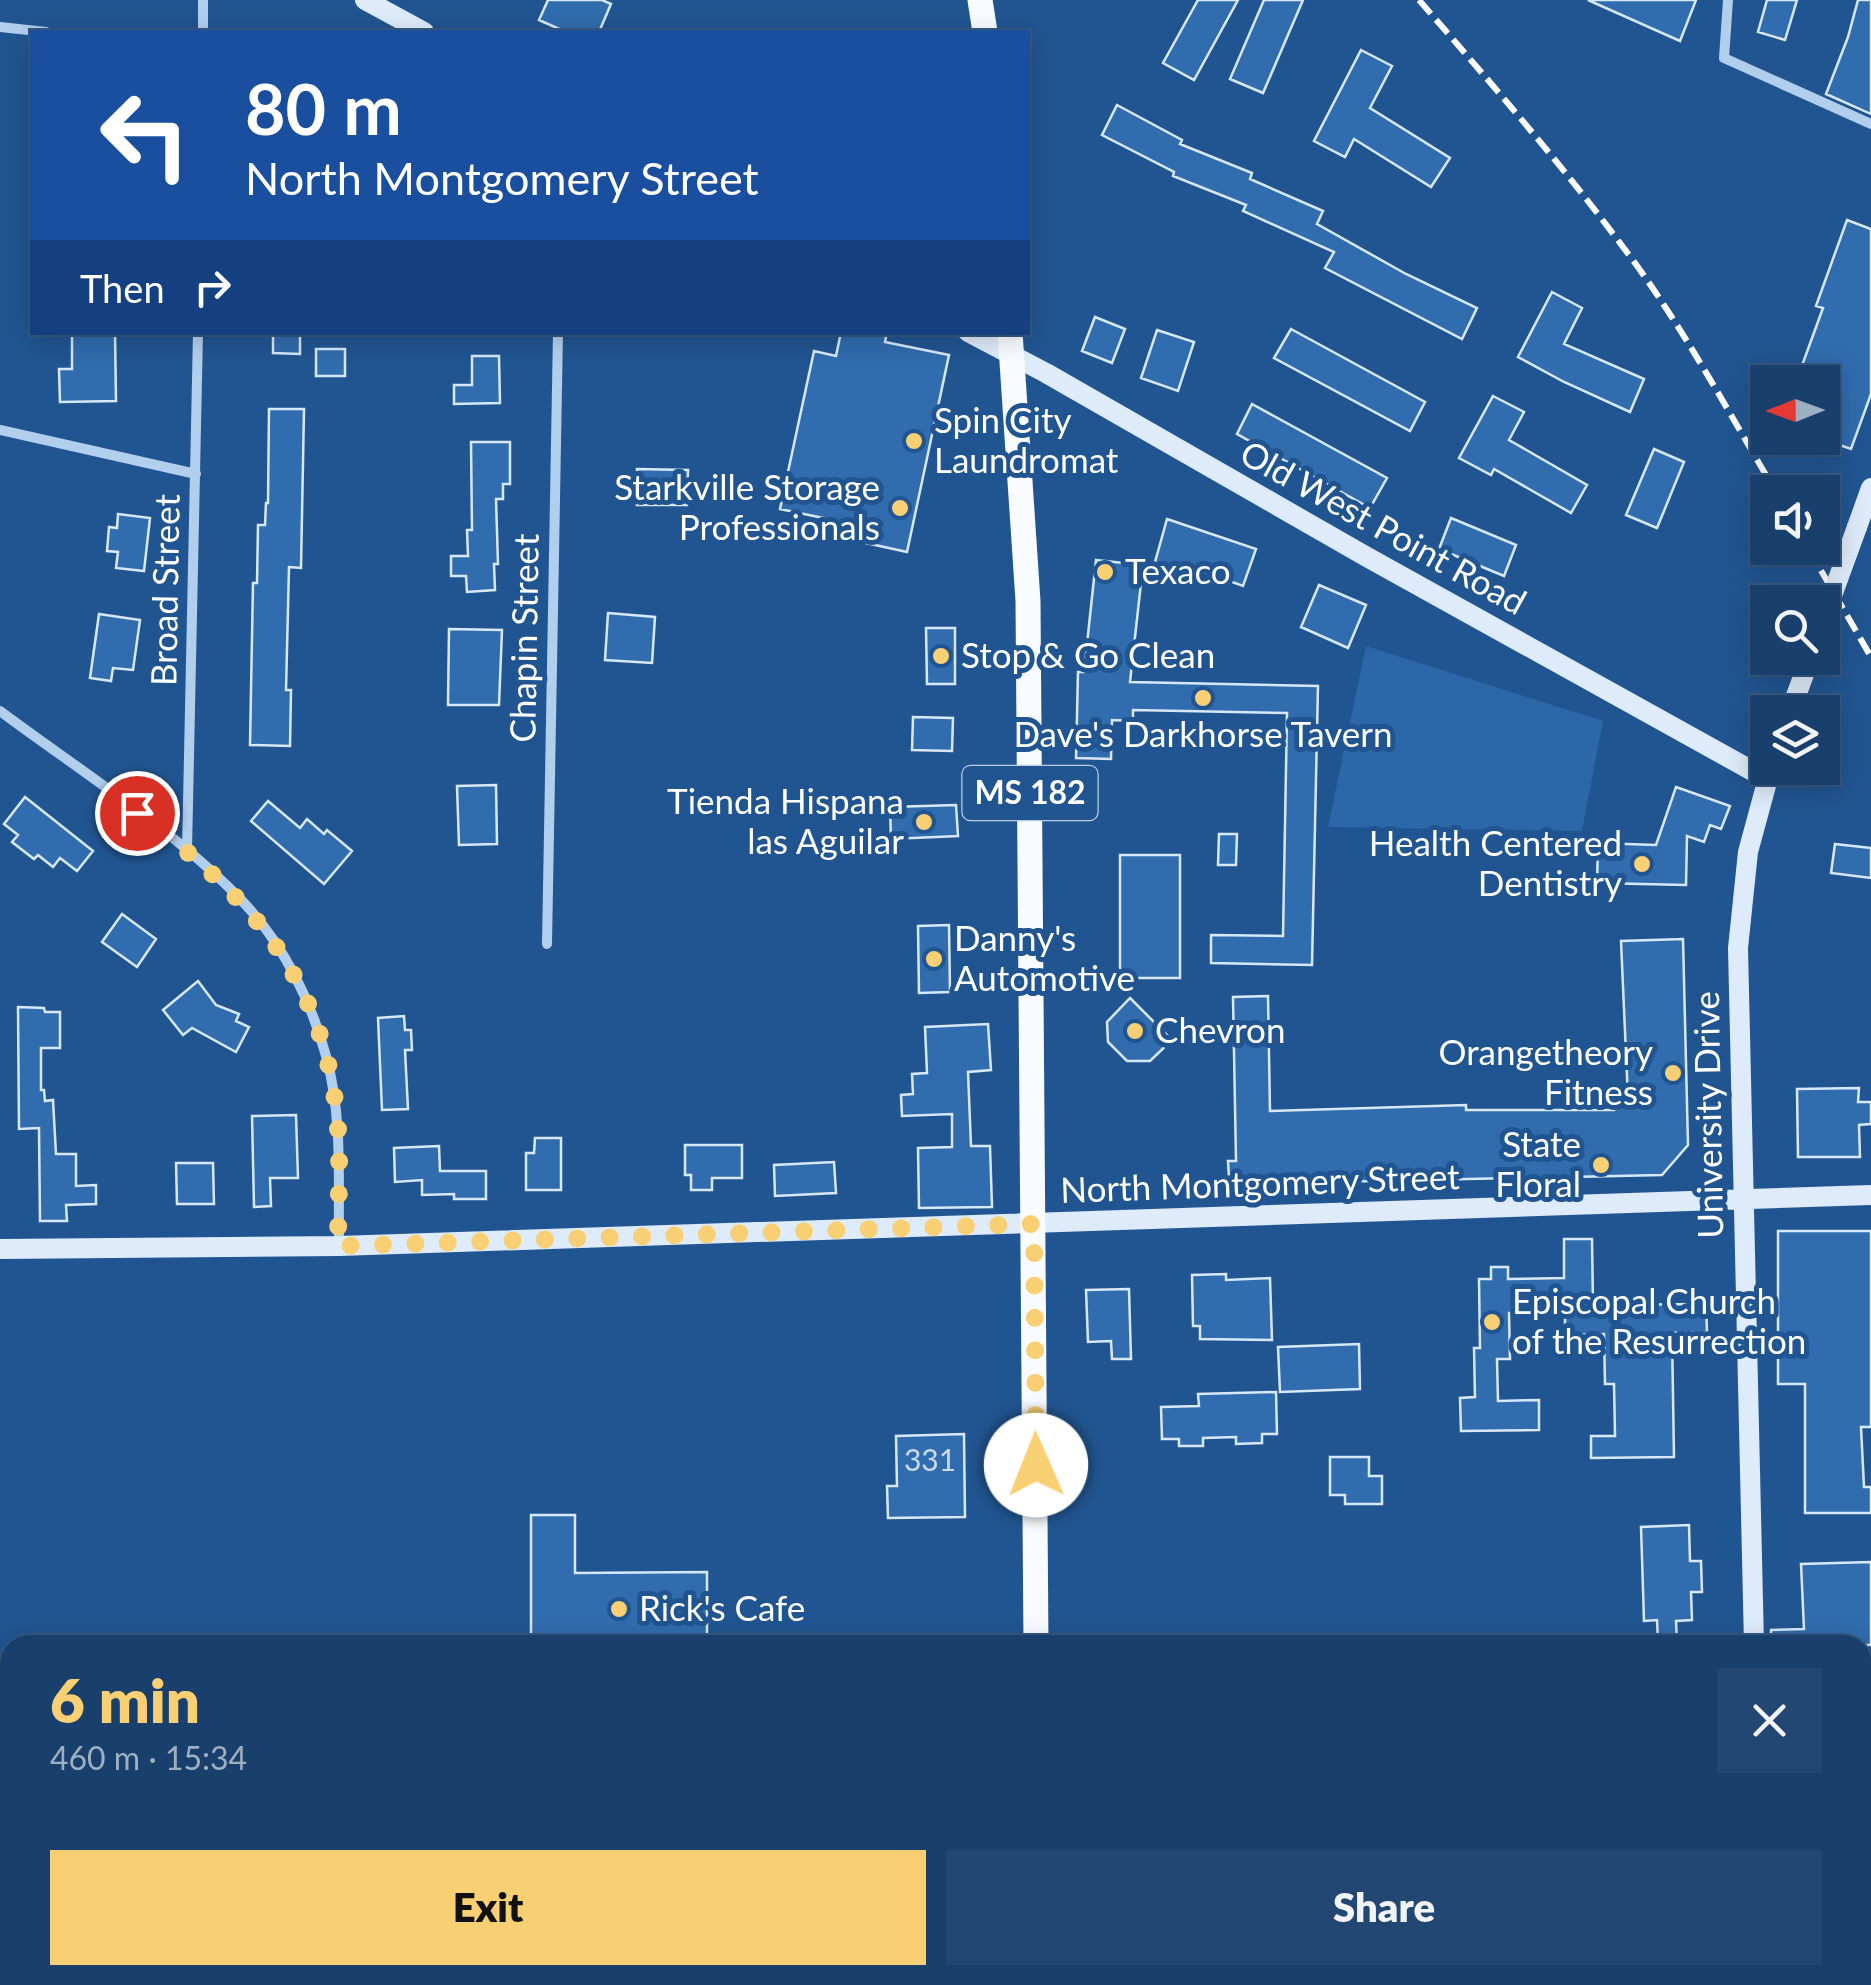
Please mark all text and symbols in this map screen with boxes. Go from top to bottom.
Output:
text: 80 m [245,66,402,150]
icon: left [80,70,210,200]
text: North Montgomery Street [245,151,759,205]
icon: right [185,260,240,315]
text: Then [80,265,165,311]
north arrow [1750,365,1840,455]
map controls [1750,365,1840,785]
place label: Spin City Laundromat [934,398,1119,480]
marker: Spin City Laundromat [903,430,925,452]
street label: Old West Point Road [1234,430,1534,622]
place label: Starkville Storage Professionals [614,465,880,547]
button: sound [1750,475,1840,565]
street label: Broad Street [141,493,187,686]
marker: Starkville Storage Professionals [889,497,911,519]
street label: Chapin Street [500,533,546,743]
place label: Texaco [1125,549,1231,591]
marker: Texaco [1094,561,1116,583]
button: search [1750,585,1840,675]
place label: Stop & Go Clean [961,633,1215,675]
marker: Stop & Go Clean [930,645,952,667]
marker: Dave's Darkhorse Tavern [1192,687,1214,709]
button: layers [1750,695,1840,785]
place label: Dave's Darkhorse Tavern [1013,712,1393,754]
road number: MS 182 [962,766,1098,820]
pin [95,771,180,856]
place label: Tienda Hispana las Aguilar [667,779,904,861]
icon: arrive [110,786,165,841]
marker: Tienda Hispana las Aguilar [913,811,935,833]
place label: Health Centered Dentistry [1369,821,1622,903]
marker: Health Centered Dentistry [1631,853,1653,875]
place label: Danny's Automotive [954,916,1135,998]
marker: Danny's Automotive [923,948,945,970]
street label: University Drive [1684,991,1730,1239]
place label: Chevron [1155,1008,1285,1050]
marker: Chevron [1124,1020,1146,1042]
place label: Orangetheory Fitness [1438,1030,1653,1112]
marker: Orangetheory Fitness [1662,1062,1684,1084]
place label: State Floral [1495,1122,1581,1204]
street label: North Montgomery Street [1060,1154,1461,1210]
marker: State Floral [1590,1154,1612,1176]
place label: Episcopal Church of the Resurrection [1512,1279,1806,1361]
marker: Episcopal Church of the Resurrection [1481,1311,1503,1333]
position arrow [984,1413,1088,1517]
house number: 331 [904,1441,956,1477]
place label: Rick's Cafe [639,1586,805,1628]
marker: Rick's Cafe [608,1598,630,1620]
text: 6 min [50,1664,200,1736]
button: close [1717,1668,1822,1773]
text: 460 m · 15:34 [50,1738,247,1777]
button: Exit [50,1850,926,1965]
button: Share [946,1850,1822,1965]

